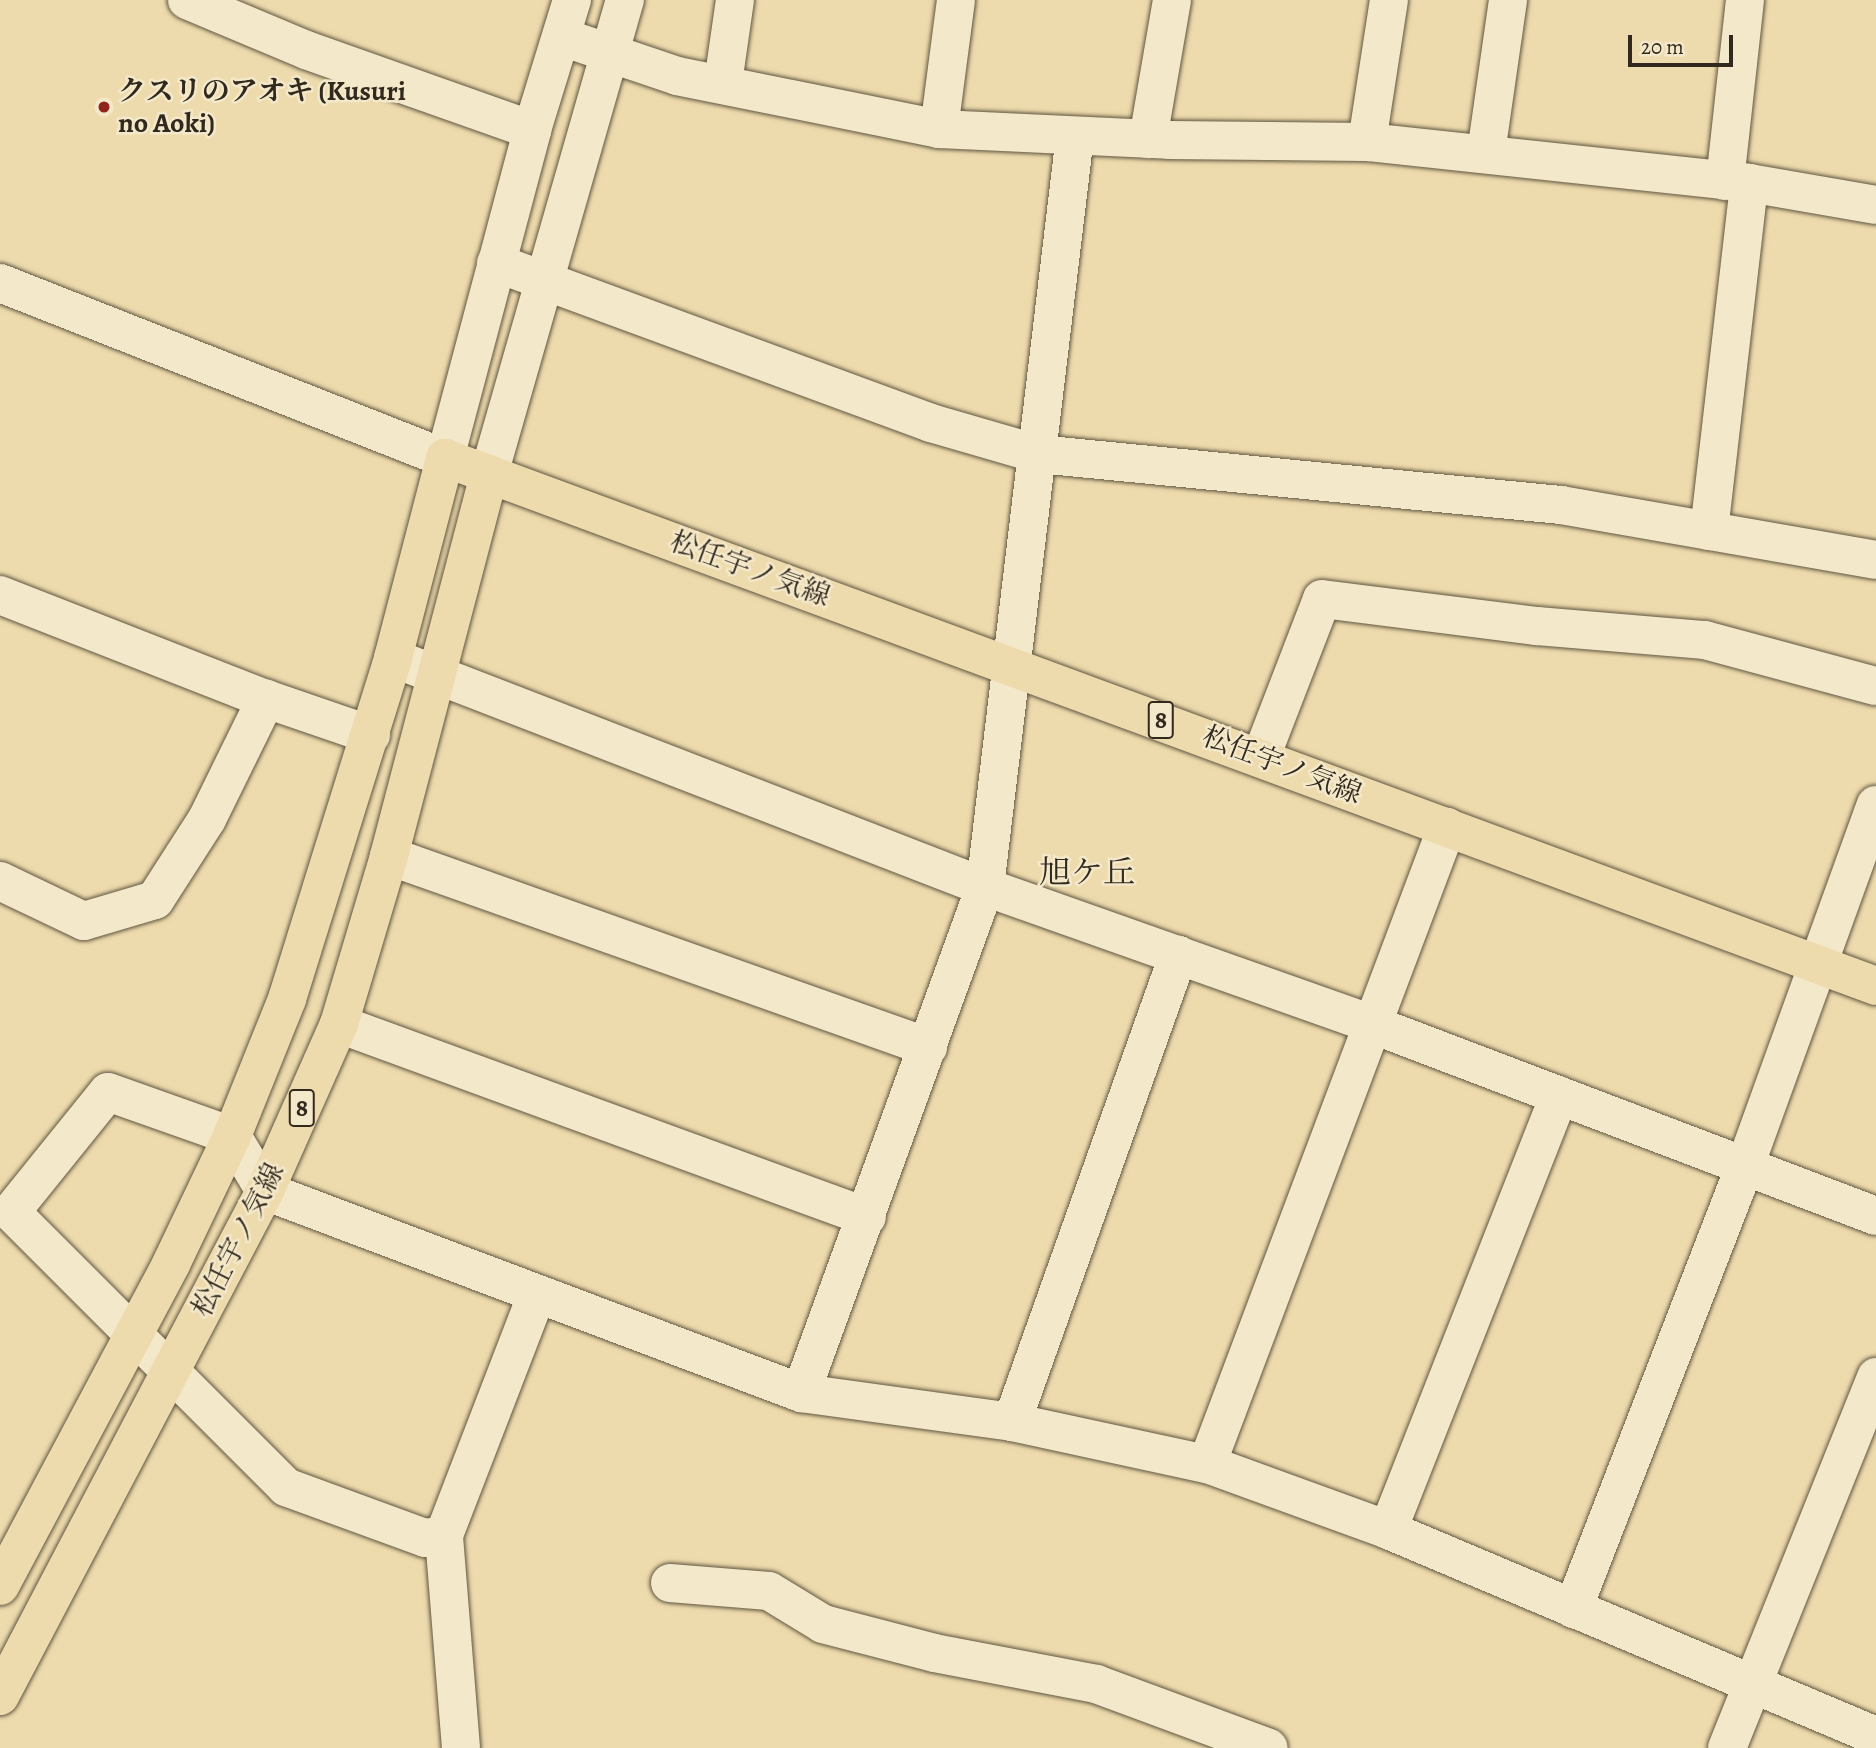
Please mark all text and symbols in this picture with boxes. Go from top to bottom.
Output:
scale bar [1631,21,1736,65]
text: 20 m [1641,33,1684,61]
place label: クスリのアオキ (Kusuri no Aoki) [118,74,406,140]
marker: クスリのアオキ (Kusuri no Aoki) [96,99,112,115]
street label: 松任宇ノ気線 [665,524,835,614]
road number: 8 [1147,698,1175,742]
street label: 松任宇ノ気線 [1198,719,1366,811]
district label: 旭ケ丘 [1039,853,1135,891]
road number: 8 [288,1086,316,1130]
street label: 松任宇ノ気線 [185,1158,291,1322]

